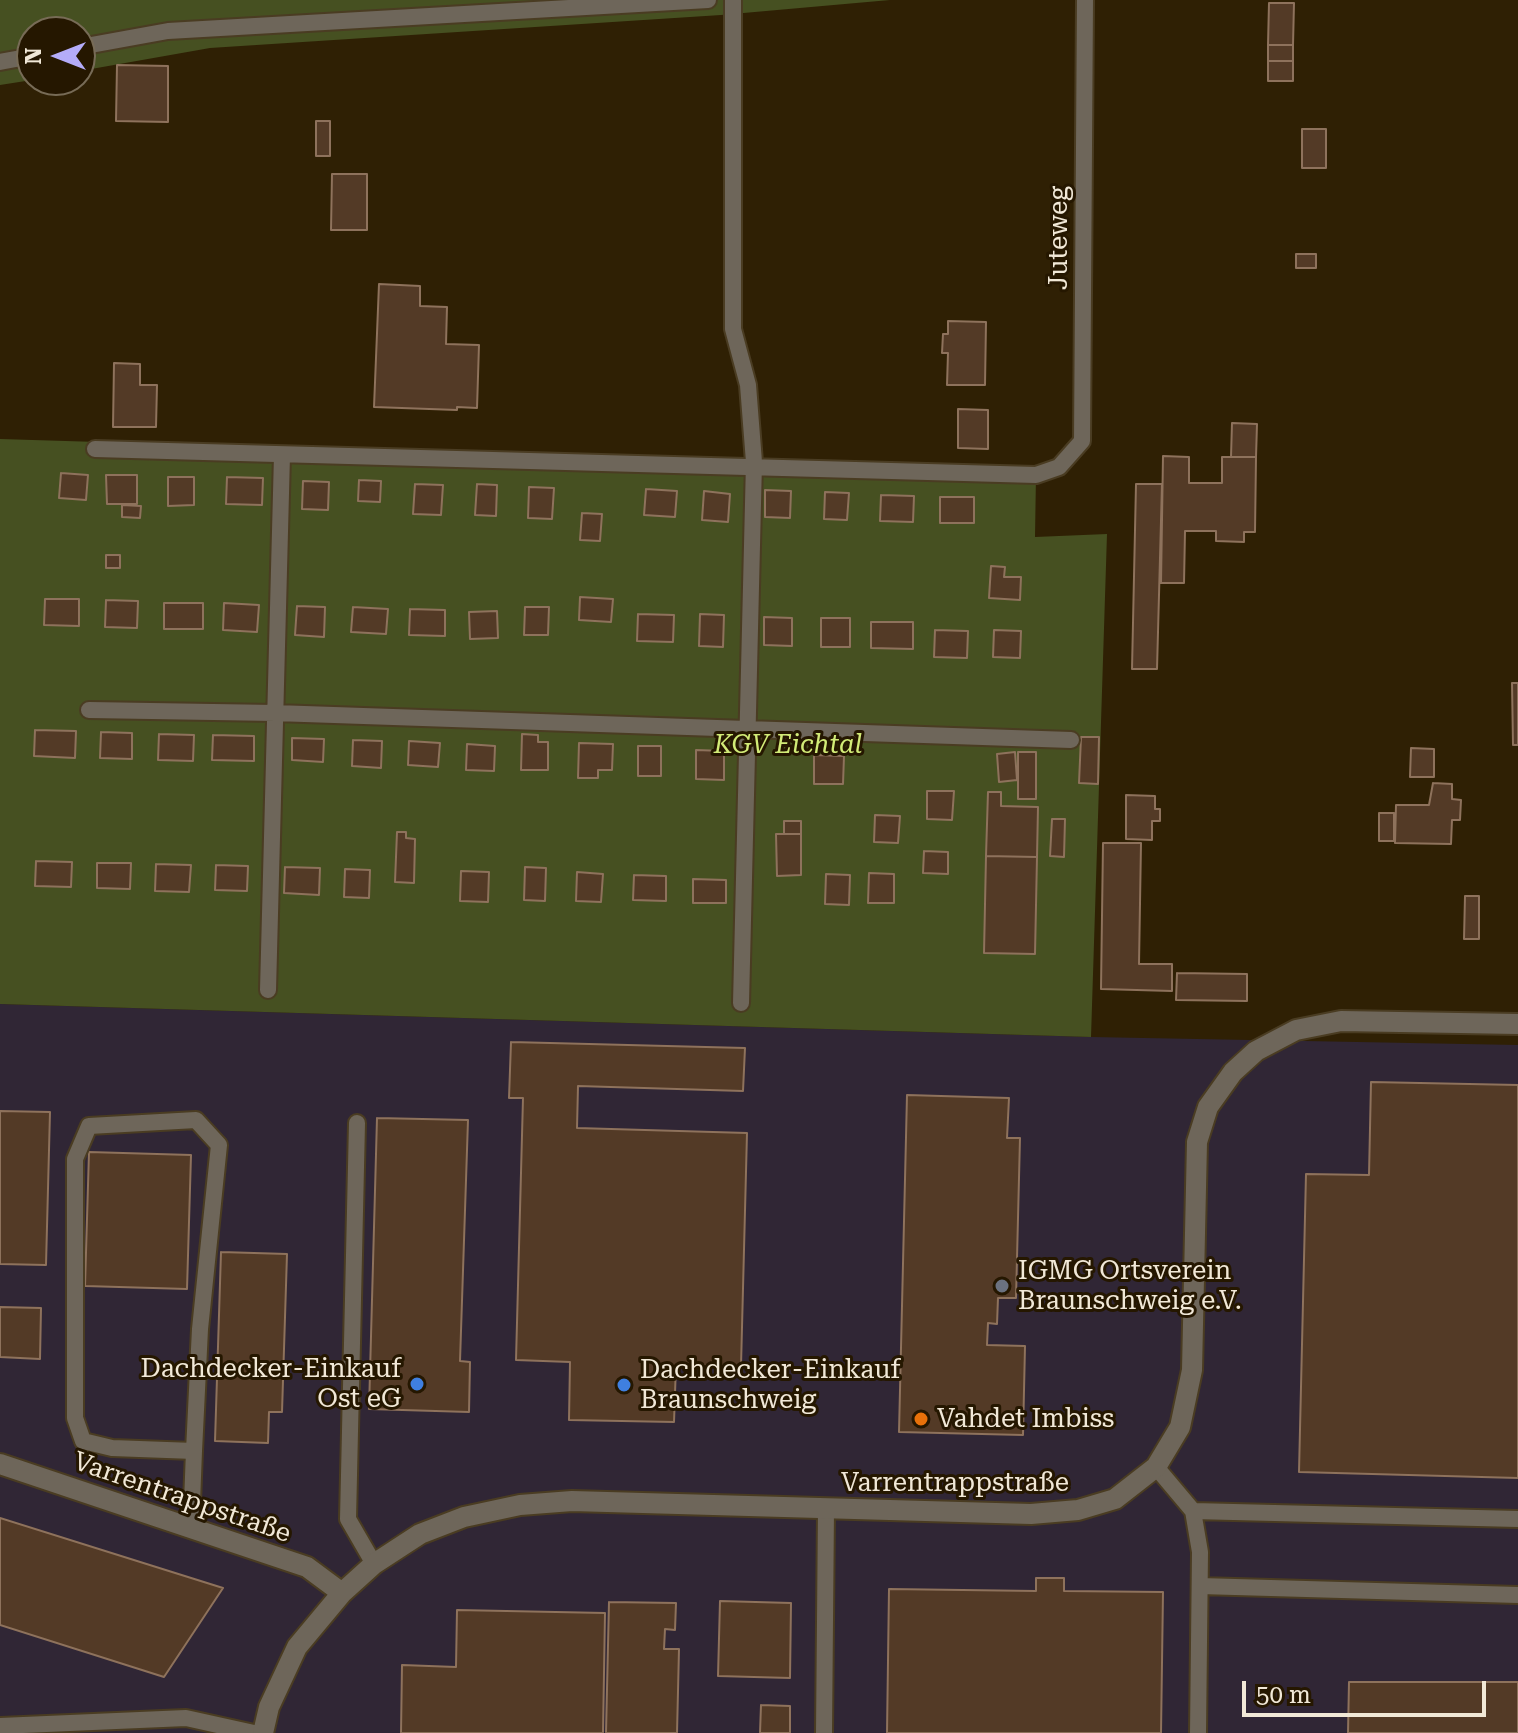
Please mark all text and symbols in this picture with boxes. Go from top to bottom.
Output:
north arrow [16,16,96,96]
text: N [21,48,46,64]
street label: Juteweg [1043,186,1075,290]
park label: KGV Eichtal [714,729,862,761]
place label: IGMG Ortsverein Braunschweig e.V. [1018,1255,1242,1316]
marker: IGMG Ortsverein Braunschweig e.V. [993,1277,1011,1295]
place label: Dachdecker-Einkauf Ost eG [141,1353,401,1414]
place label: Dachdecker-Einkauf Braunschweig [640,1354,900,1416]
marker: Dachdecker-Einkauf Ost eG [408,1375,426,1393]
marker: Dachdecker-Einkauf Braunschweig [615,1376,633,1394]
place label: Vahdet Imbiss [937,1403,1114,1435]
marker: Vahdet Imbiss [912,1410,930,1428]
street label: Varrentrappstraße [69,1446,295,1550]
street label: Varrentrappstraße [841,1467,1069,1499]
scale bar [1246,1665,1490,1715]
text: 50 m [1256,1681,1311,1709]

